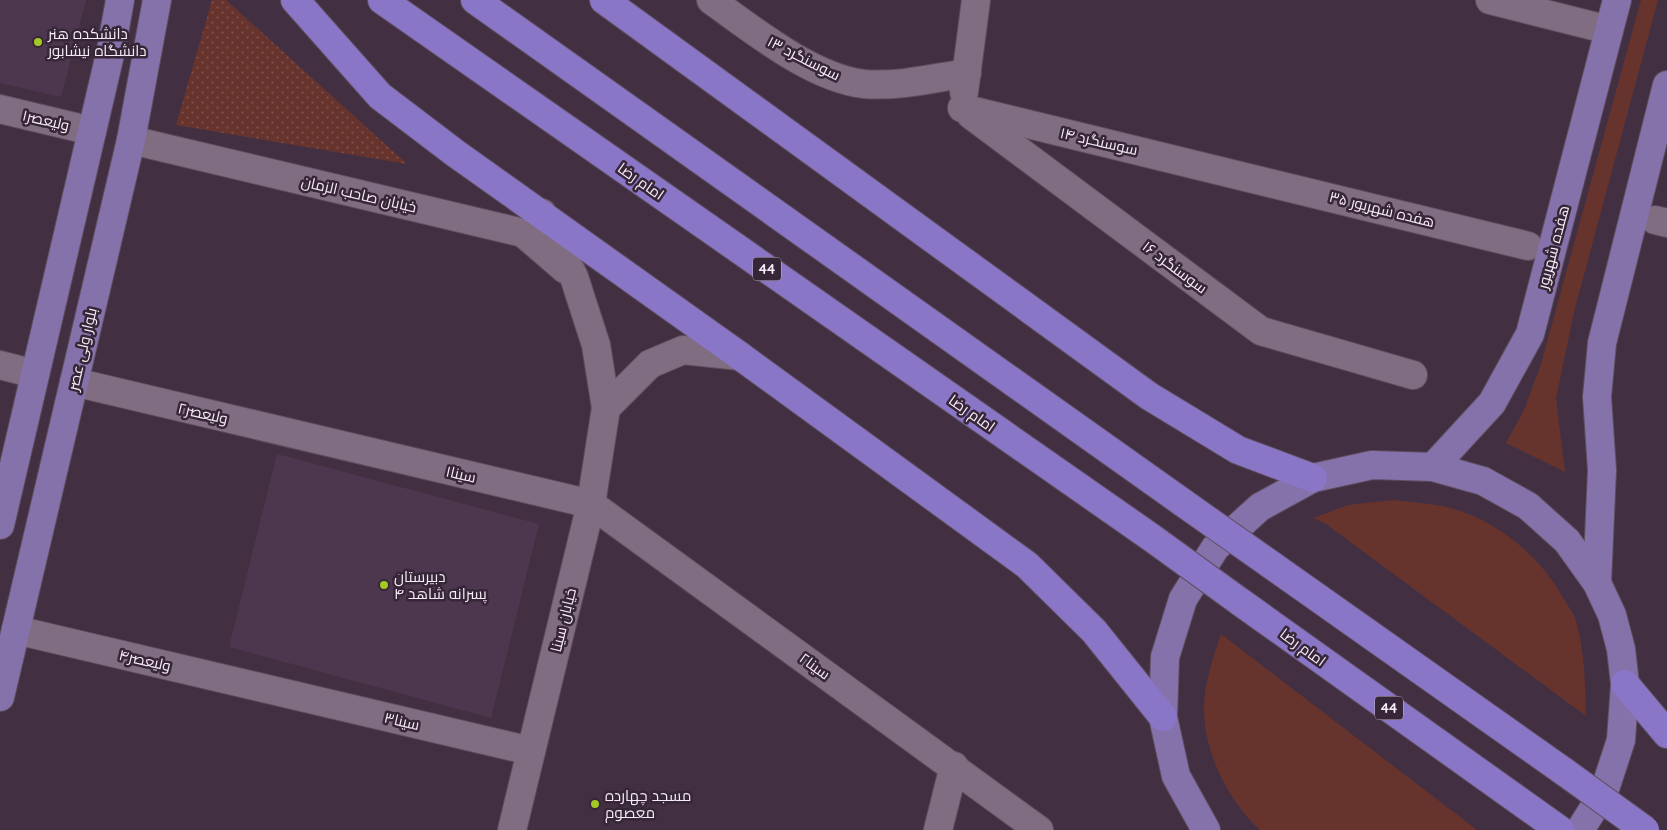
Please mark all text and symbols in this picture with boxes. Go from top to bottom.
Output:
place label: دانشکده هنر دانشگاه نیشابور [47,24,146,60]
street label: سوسنگرد ۱۳ [764,32,844,84]
marker: دانشکده هنر دانشگاه نیشابور [32,36,44,48]
street label: ولیعصر۱ [21,105,71,135]
street label: سوسنگرد ۱۴ [1058,123,1140,159]
street label: امام رضا [614,158,668,205]
street label: خیابان صاحب الزمان [299,171,419,217]
street label: هفده شهریور ۳۵ [1327,187,1437,232]
street label: هفده شهریور [1532,203,1574,292]
street label: سوسنگرد ۱۶ [1139,236,1211,298]
road number: 44 [753,258,781,280]
street label: بلوار ولی عصر [63,306,102,394]
street label: امام رضا [945,390,999,437]
street label: ولیعصر۲ [176,398,230,428]
street label: سینا۱ [444,461,478,487]
place label: دبیرستان پسرانه شاهد ۴ [394,567,487,604]
marker: دبیرستان پسرانه شاهد ۴ [378,579,390,591]
street label: خیابان سینا [546,586,581,654]
street label: امام رضا [1276,624,1330,671]
street label: ولیعصر۴ [117,645,173,675]
street label: سینا۲ [796,648,834,684]
road number: 44 [1375,696,1403,720]
street label: سینا۳ [382,708,422,734]
place label: مسجد چهارده معصوم [605,786,691,823]
marker: مسجد چهارده معصوم [589,798,601,810]

